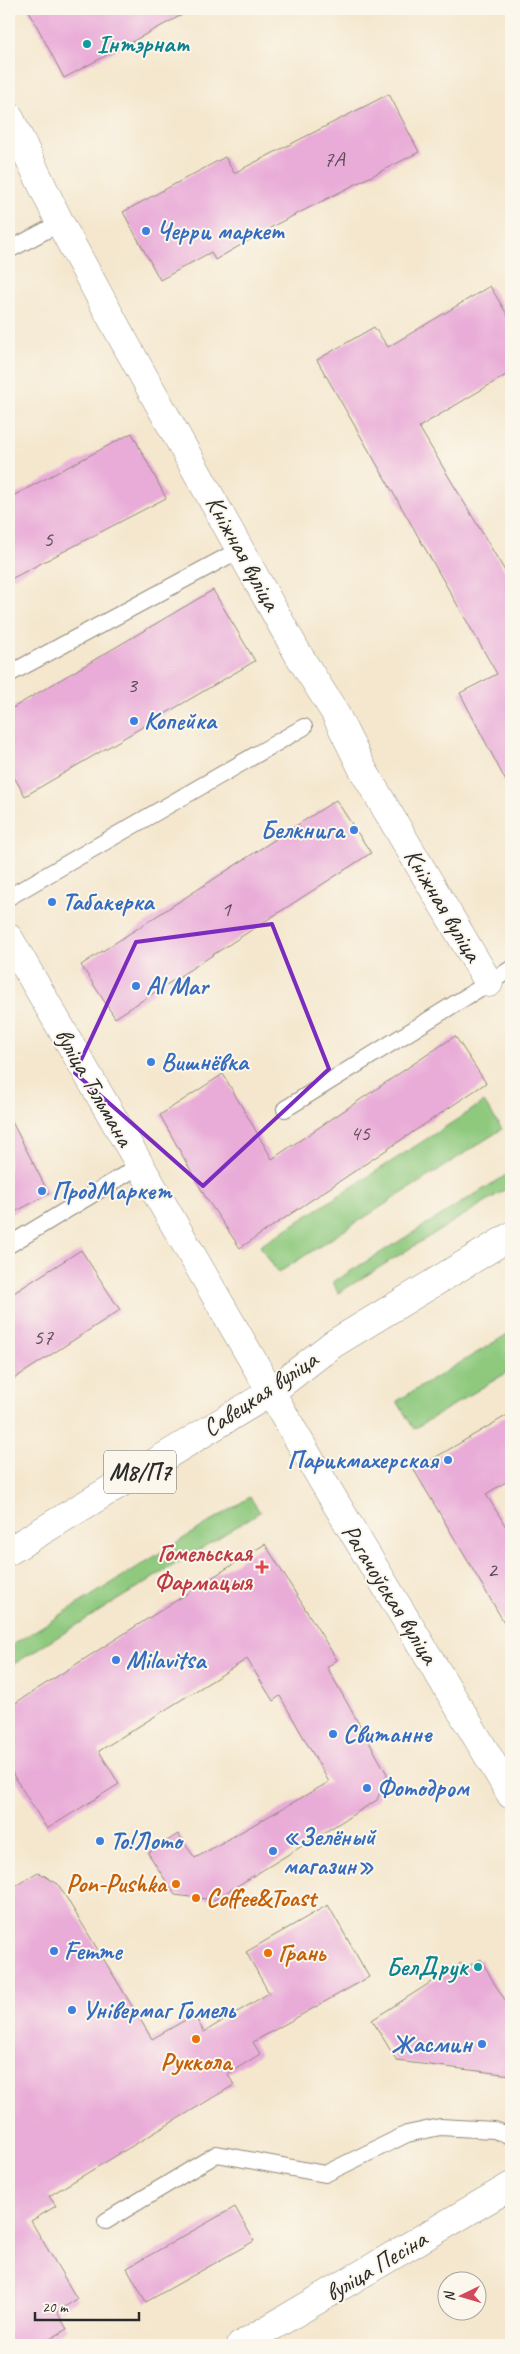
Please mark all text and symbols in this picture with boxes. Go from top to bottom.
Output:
place label: Інтэрнат [97,28,190,60]
marker: Інтэрнат [81,38,93,50]
house number: 7А [324,145,345,173]
place label: Черри маркет [156,215,285,247]
marker: Черри маркет [140,225,152,237]
street label: Кніжная вуліца [198,490,289,618]
house number: 5 [43,525,54,553]
house number: 3 [127,671,139,699]
place label: Копейка [144,705,218,737]
marker: Копейка [128,715,140,727]
place label: Белкнига [261,814,346,846]
marker: Белкнига [348,824,360,836]
street label: Кніжная вуліца [397,843,490,969]
place label: Табакерка [62,886,155,918]
house number: 1 [221,895,232,923]
marker: Табакерка [46,896,58,908]
place label: Al Mar [146,970,211,1002]
marker: Al Mar [130,980,142,992]
street label: вуліца Тэльмана [47,1022,142,1154]
place label: Вишнёвка [161,1046,250,1078]
marker: Вишнёвка [145,1056,157,1068]
house number: 45 [350,1119,371,1147]
place label: ПродМаркет [52,1175,173,1207]
marker: ПродМаркет [36,1185,48,1197]
house number: 57 [33,1323,54,1351]
street label: Савецкая вуліца [196,1343,325,1444]
place label: Парикмахерская [287,1444,440,1476]
road number: М8/П7 [104,1450,176,1494]
marker: Парикмахерская [442,1454,454,1466]
street label: Рагачоўская вуліца [334,1518,447,1672]
place label: Гомельская Фармацыя [154,1537,254,1598]
house number: 2 [487,1556,499,1584]
marker: Гомельская Фармацыя [256,1561,268,1573]
place label: Milavitsa [126,1644,207,1676]
marker: Milavitsa [110,1654,122,1666]
place label: Свитанне [343,1718,433,1750]
marker: Свитанне [327,1728,339,1740]
place label: Фотодром [377,1772,470,1804]
marker: Фотодром [361,1782,373,1794]
place label: «Зелёный магазин» [283,1821,377,1882]
place label: То!Лото [110,1825,184,1857]
marker: То!Лото [94,1835,106,1847]
marker: «Зелёный магазин» [267,1845,279,1857]
place label: Pon-Pushka [66,1868,168,1900]
marker: Pon-Pushka [170,1878,182,1890]
place label: Coffee&Toast [206,1882,319,1914]
marker: Coffee&Toast [190,1892,202,1904]
place label: Femme [64,1935,123,1967]
place label: Грань [278,1937,327,1969]
marker: Femme [48,1945,60,1957]
marker: Грань [262,1947,274,1959]
place label: БелДрук [386,1951,470,1983]
marker: БелДрук [472,1961,484,1973]
place label: Універмаг Гомель [82,1994,237,2026]
marker: Універмаг Гомель [66,2004,78,2016]
place label: Жасмин [392,2028,474,2060]
marker: Руккола [190,2033,202,2045]
marker: Жасмин [476,2038,488,2050]
place label: Руккола [161,2046,233,2078]
street label: вуліца Песіна [319,2222,435,2309]
north arrow [438,2272,488,2322]
scale bar [35,2289,139,2321]
text: N [440,2290,458,2302]
text: 20 m [42,2298,69,2317]

